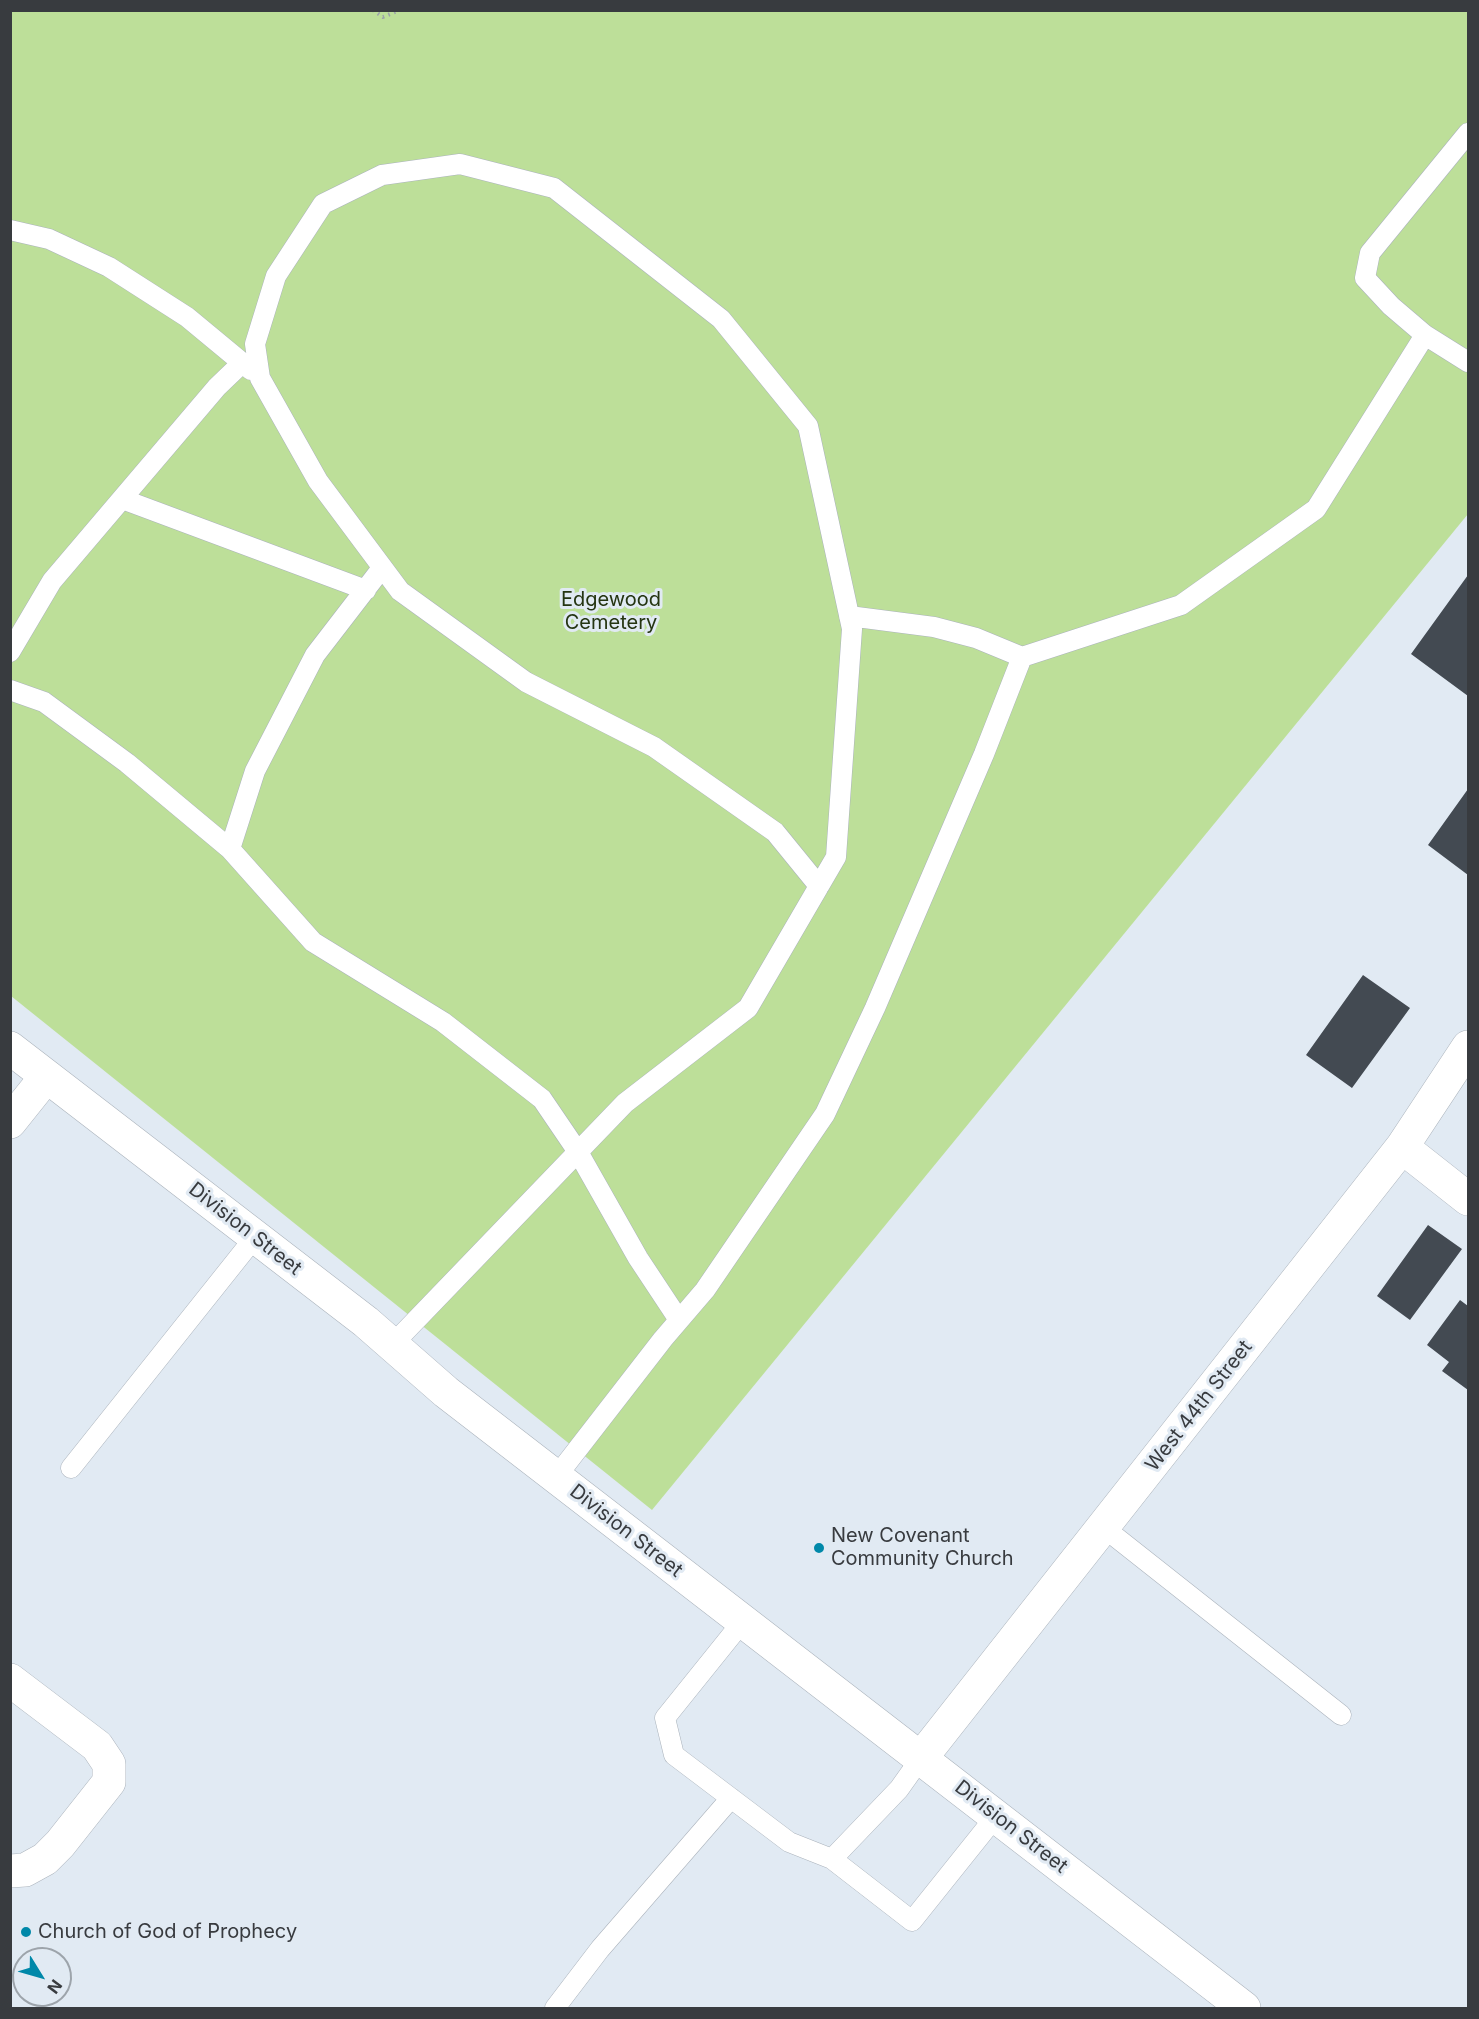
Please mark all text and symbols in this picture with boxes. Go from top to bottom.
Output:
park label: Edgewood Cemetery [561,588,661,635]
street label: Division Street [184,1177,306,1281]
street label: West 44th Street [1140,1336,1258,1476]
street label: Division Street [565,1479,687,1583]
place label: New Covenant Community Church [831,1524,1014,1571]
marker: New Covenant Community Church [812,1541,826,1555]
street label: Division Street [950,1775,1072,1879]
place label: Church of God of Prophecy [38,1920,297,1944]
marker: Church of God of Prophecy [19,1925,33,1939]
north arrow [12,1947,72,2007]
text: N [43,1976,66,1998]

